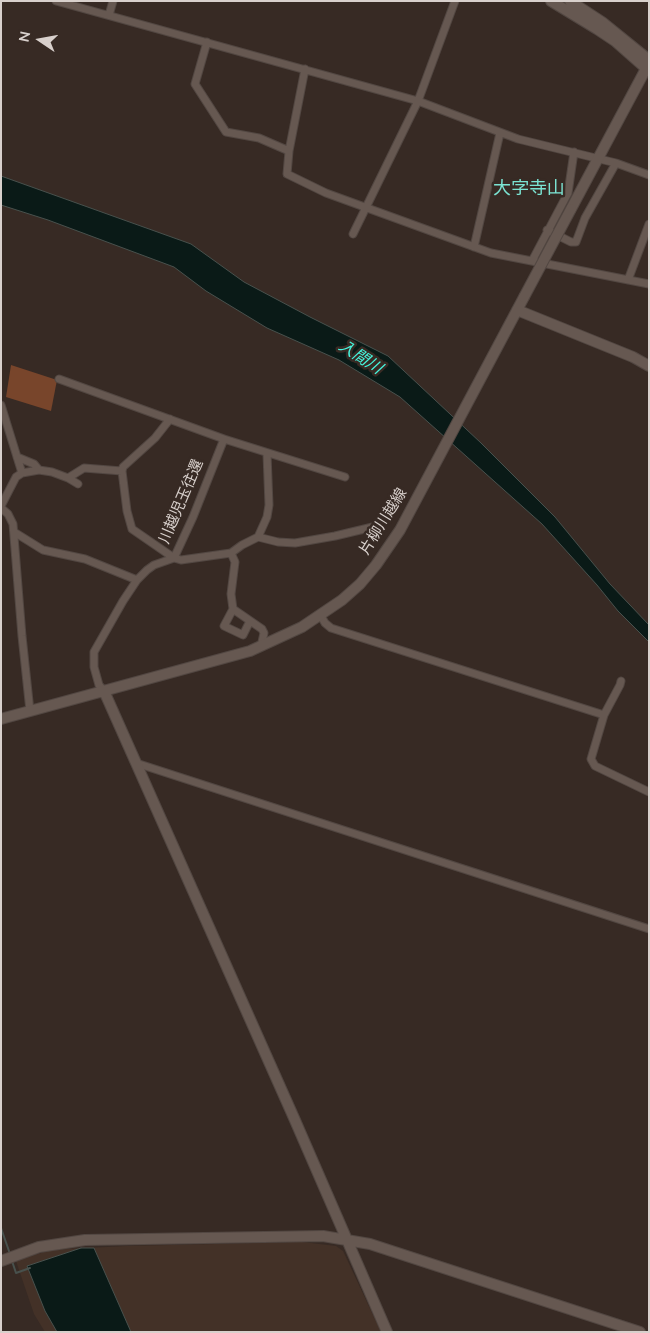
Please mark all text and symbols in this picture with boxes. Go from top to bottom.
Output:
north arrow [15,15,65,65]
text: N [14,30,35,44]
district label: 大字寺山 [493,179,565,201]
water label: 入間川 [335,337,385,379]
street label: 川越児玉往還 [156,457,208,547]
street label: 片柳川越線 [356,485,412,559]

